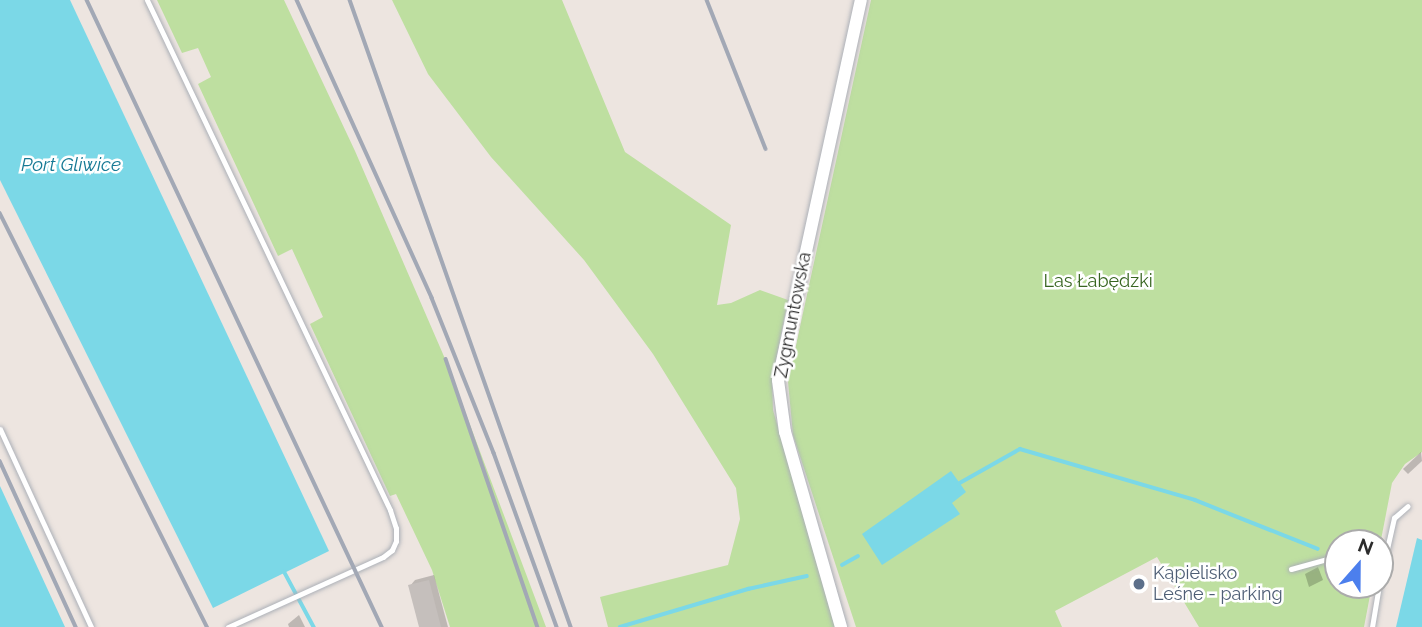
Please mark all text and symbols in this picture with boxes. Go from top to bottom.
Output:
water label: Port Gliwice [21,154,121,176]
street label: Zygmuntowska [770,250,816,380]
park label: Las Łabędzki [1043,270,1153,292]
north arrow [1324,529,1394,599]
text: N [1355,533,1377,559]
place label: Kąpielisko Leśne - parking [1153,563,1283,606]
marker: Kąpielisko Leśne - parking [1131,576,1147,592]

